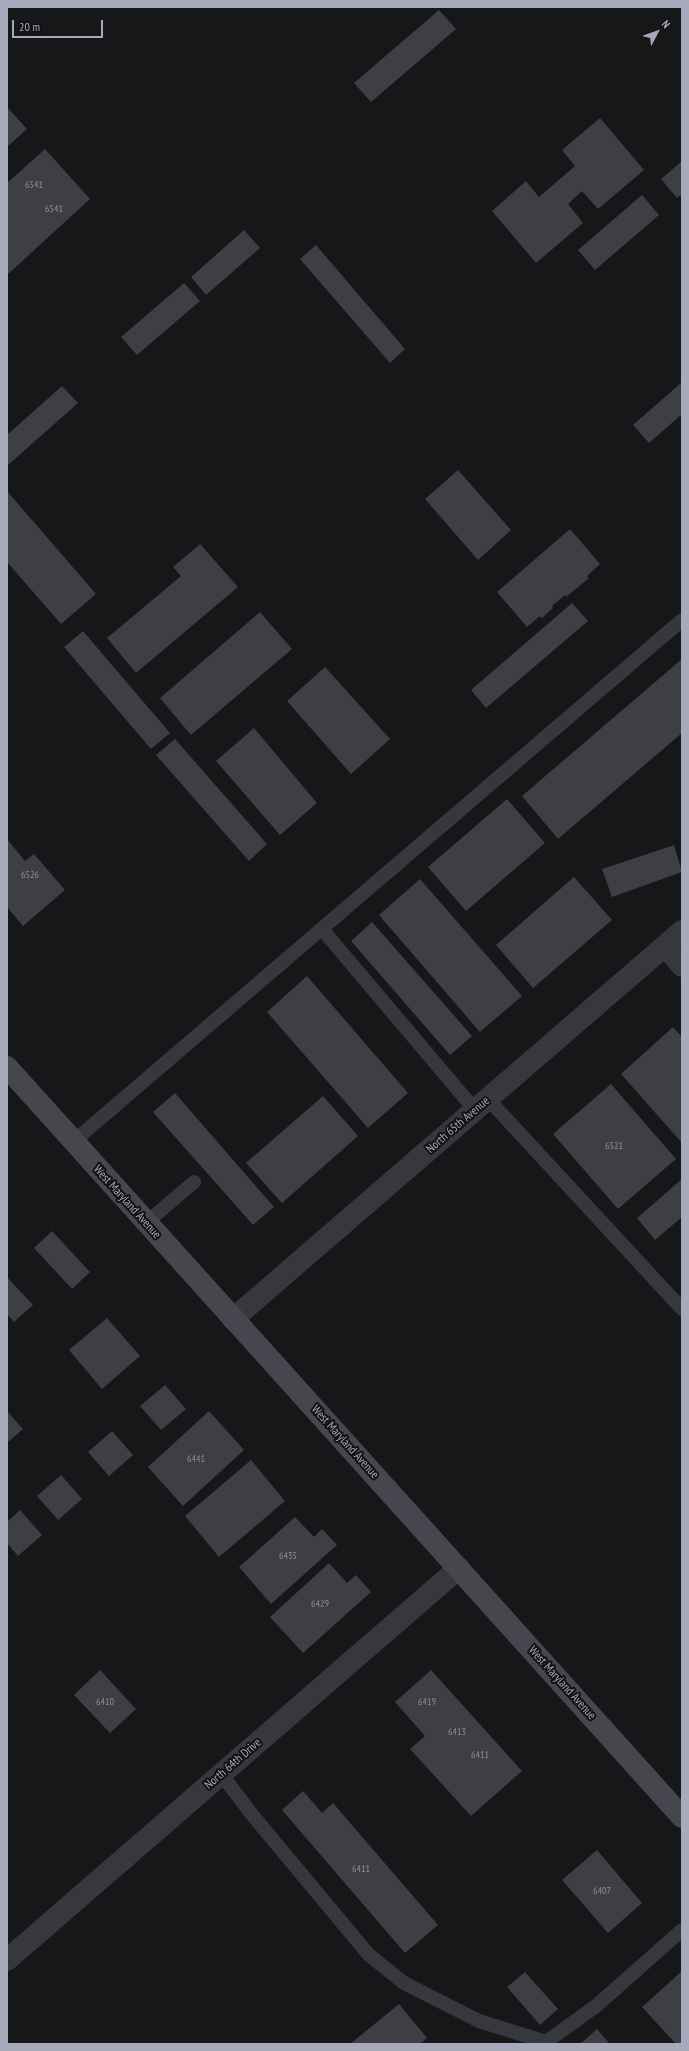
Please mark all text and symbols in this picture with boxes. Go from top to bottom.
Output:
scale bar [14,12,105,38]
north arrow [637,12,677,52]
text: N [659,17,673,31]
text: 20 m [19,19,40,34]
house number: 6541 [25,179,43,191]
house number: 6541 [45,203,63,215]
house number: 6526 [21,869,39,881]
street label: North 65th Avenue [424,1094,492,1156]
house number: 6521 [605,1140,623,1152]
street label: West Maryland Avenue [90,1162,164,1242]
street label: West Maryland Avenue [308,1402,382,1482]
house number: 6441 [187,1453,205,1465]
house number: 6435 [279,1550,297,1562]
house number: 6429 [311,1598,329,1610]
street label: West Maryland Avenue [525,1643,599,1723]
house number: 6410 [96,1696,114,1708]
house number: 6419 [418,1696,436,1708]
house number: 6413 [448,1726,466,1738]
street label: North 64th Drive [202,1736,264,1792]
house number: 6411 [471,1749,489,1761]
house number: 6411 [352,1863,370,1875]
house number: 6407 [593,1885,611,1897]

